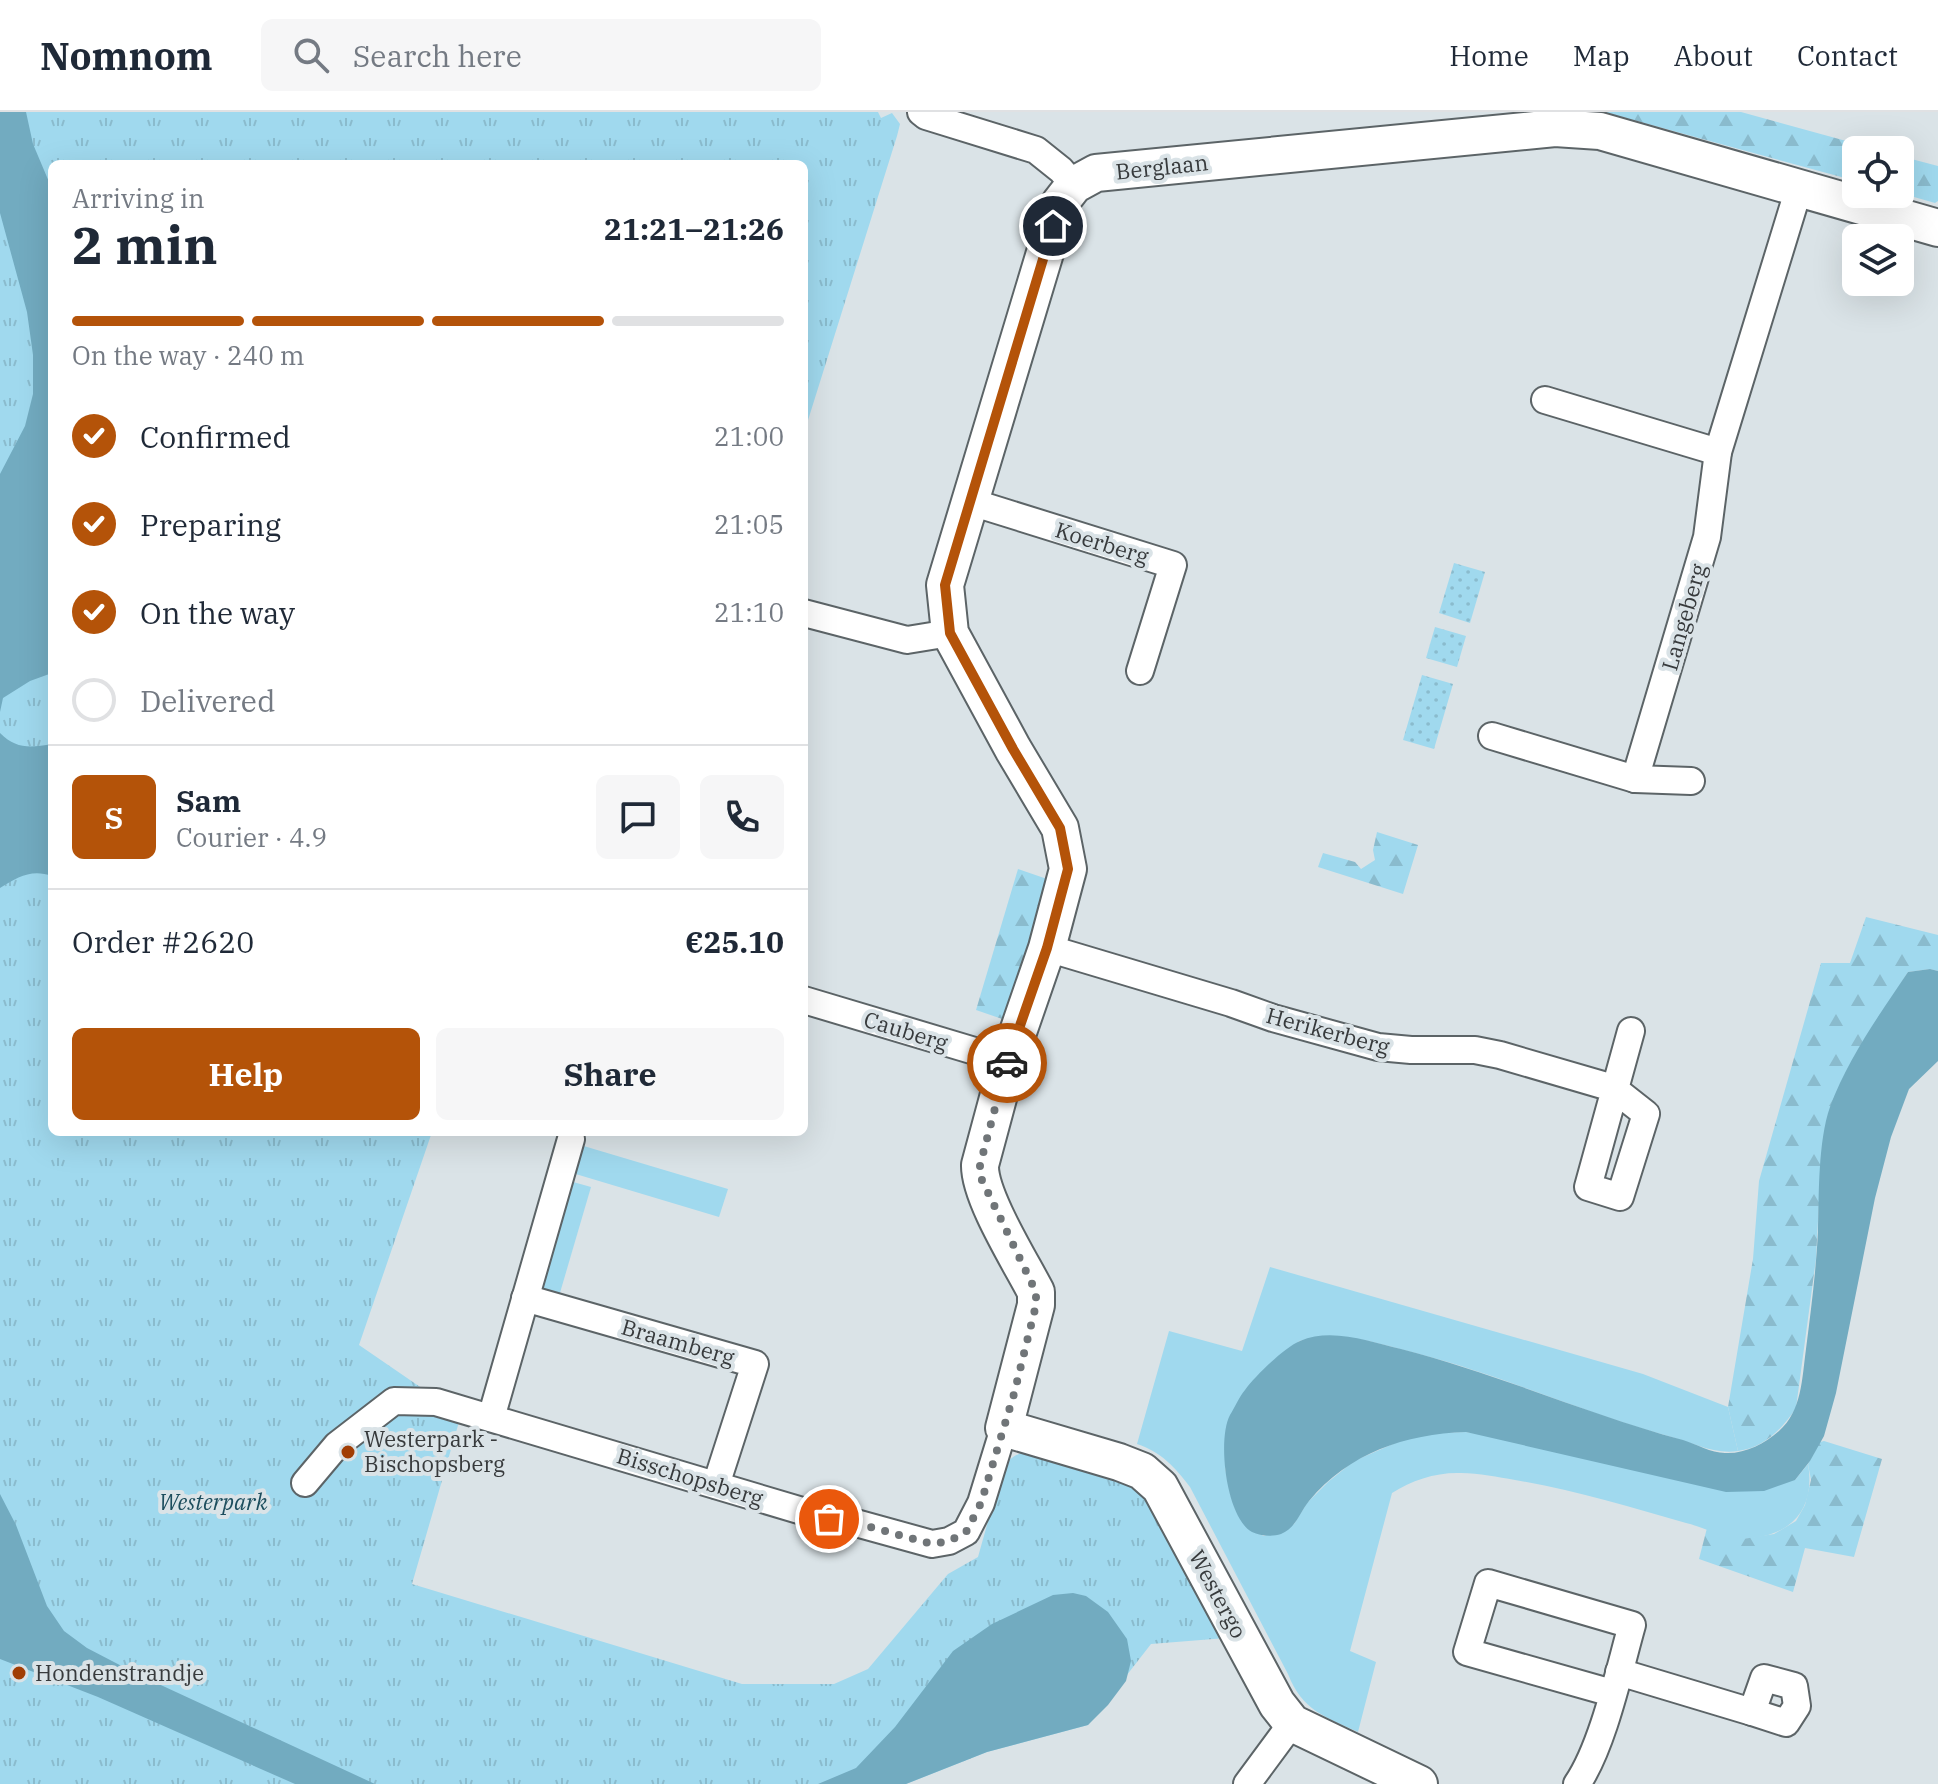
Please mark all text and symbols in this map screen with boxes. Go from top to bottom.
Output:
search box [261,19,821,91]
text: Nomnom [40,31,213,80]
icon: search [289,33,333,77]
text: Search here [353,36,522,75]
text: Home [1449,37,1529,74]
text: Map [1573,37,1630,74]
text: About [1674,37,1753,74]
text: Contact [1797,37,1898,74]
map controls [1842,136,1914,296]
button: locate [1842,136,1914,208]
street label: Berglaan [1114,147,1210,186]
text: Arriving in [72,181,205,215]
pin [1019,192,1087,260]
icon: home [1031,204,1075,248]
text: 21:21–21:26 [604,209,784,248]
text: 2 min [72,211,218,278]
button: layers [1842,224,1914,296]
text: On the way · 240 m [72,338,305,372]
icon: check [72,414,116,458]
text: Confirmed [140,417,291,456]
text: 21:00 [714,419,784,453]
icon: check [72,502,116,546]
text: Preparing [140,505,281,544]
text: 21:05 [714,507,784,541]
street label: Koerberg [1052,515,1152,570]
street label: Langeberg [1654,560,1713,674]
icon: check [72,590,116,634]
text: On the way [140,593,295,632]
text: 21:10 [714,595,784,629]
text: Delivered [140,681,275,720]
button: chat [596,775,680,859]
button: phone [700,775,784,859]
text: Sam [176,781,241,820]
text: S [105,798,123,837]
text: Courier · 4.9 [176,820,327,854]
text: Order #2620 [72,922,254,961]
text: €25.10 [685,922,784,961]
street label: Herikerberg [1263,1000,1393,1061]
street label: Cauberg [861,1004,952,1057]
courier [967,1023,1047,1103]
button: Help [72,1028,420,1120]
button: Share [436,1028,784,1120]
icon: car [985,1041,1029,1085]
street label: Braamberg [618,1312,738,1372]
place label: Westerpark - Bischopsberg [364,1424,505,1478]
street label: Bisschopsberg [613,1440,767,1513]
marker: Westerpark - Bischopsberg [339,1443,357,1461]
pin [795,1485,863,1553]
park label: Westerpark [159,1487,268,1516]
icon: bag [807,1497,851,1541]
street label: Westergo [1183,1544,1254,1643]
place label: Hondenstrandje [35,1658,204,1687]
marker: Hondenstrandje [10,1664,28,1682]

